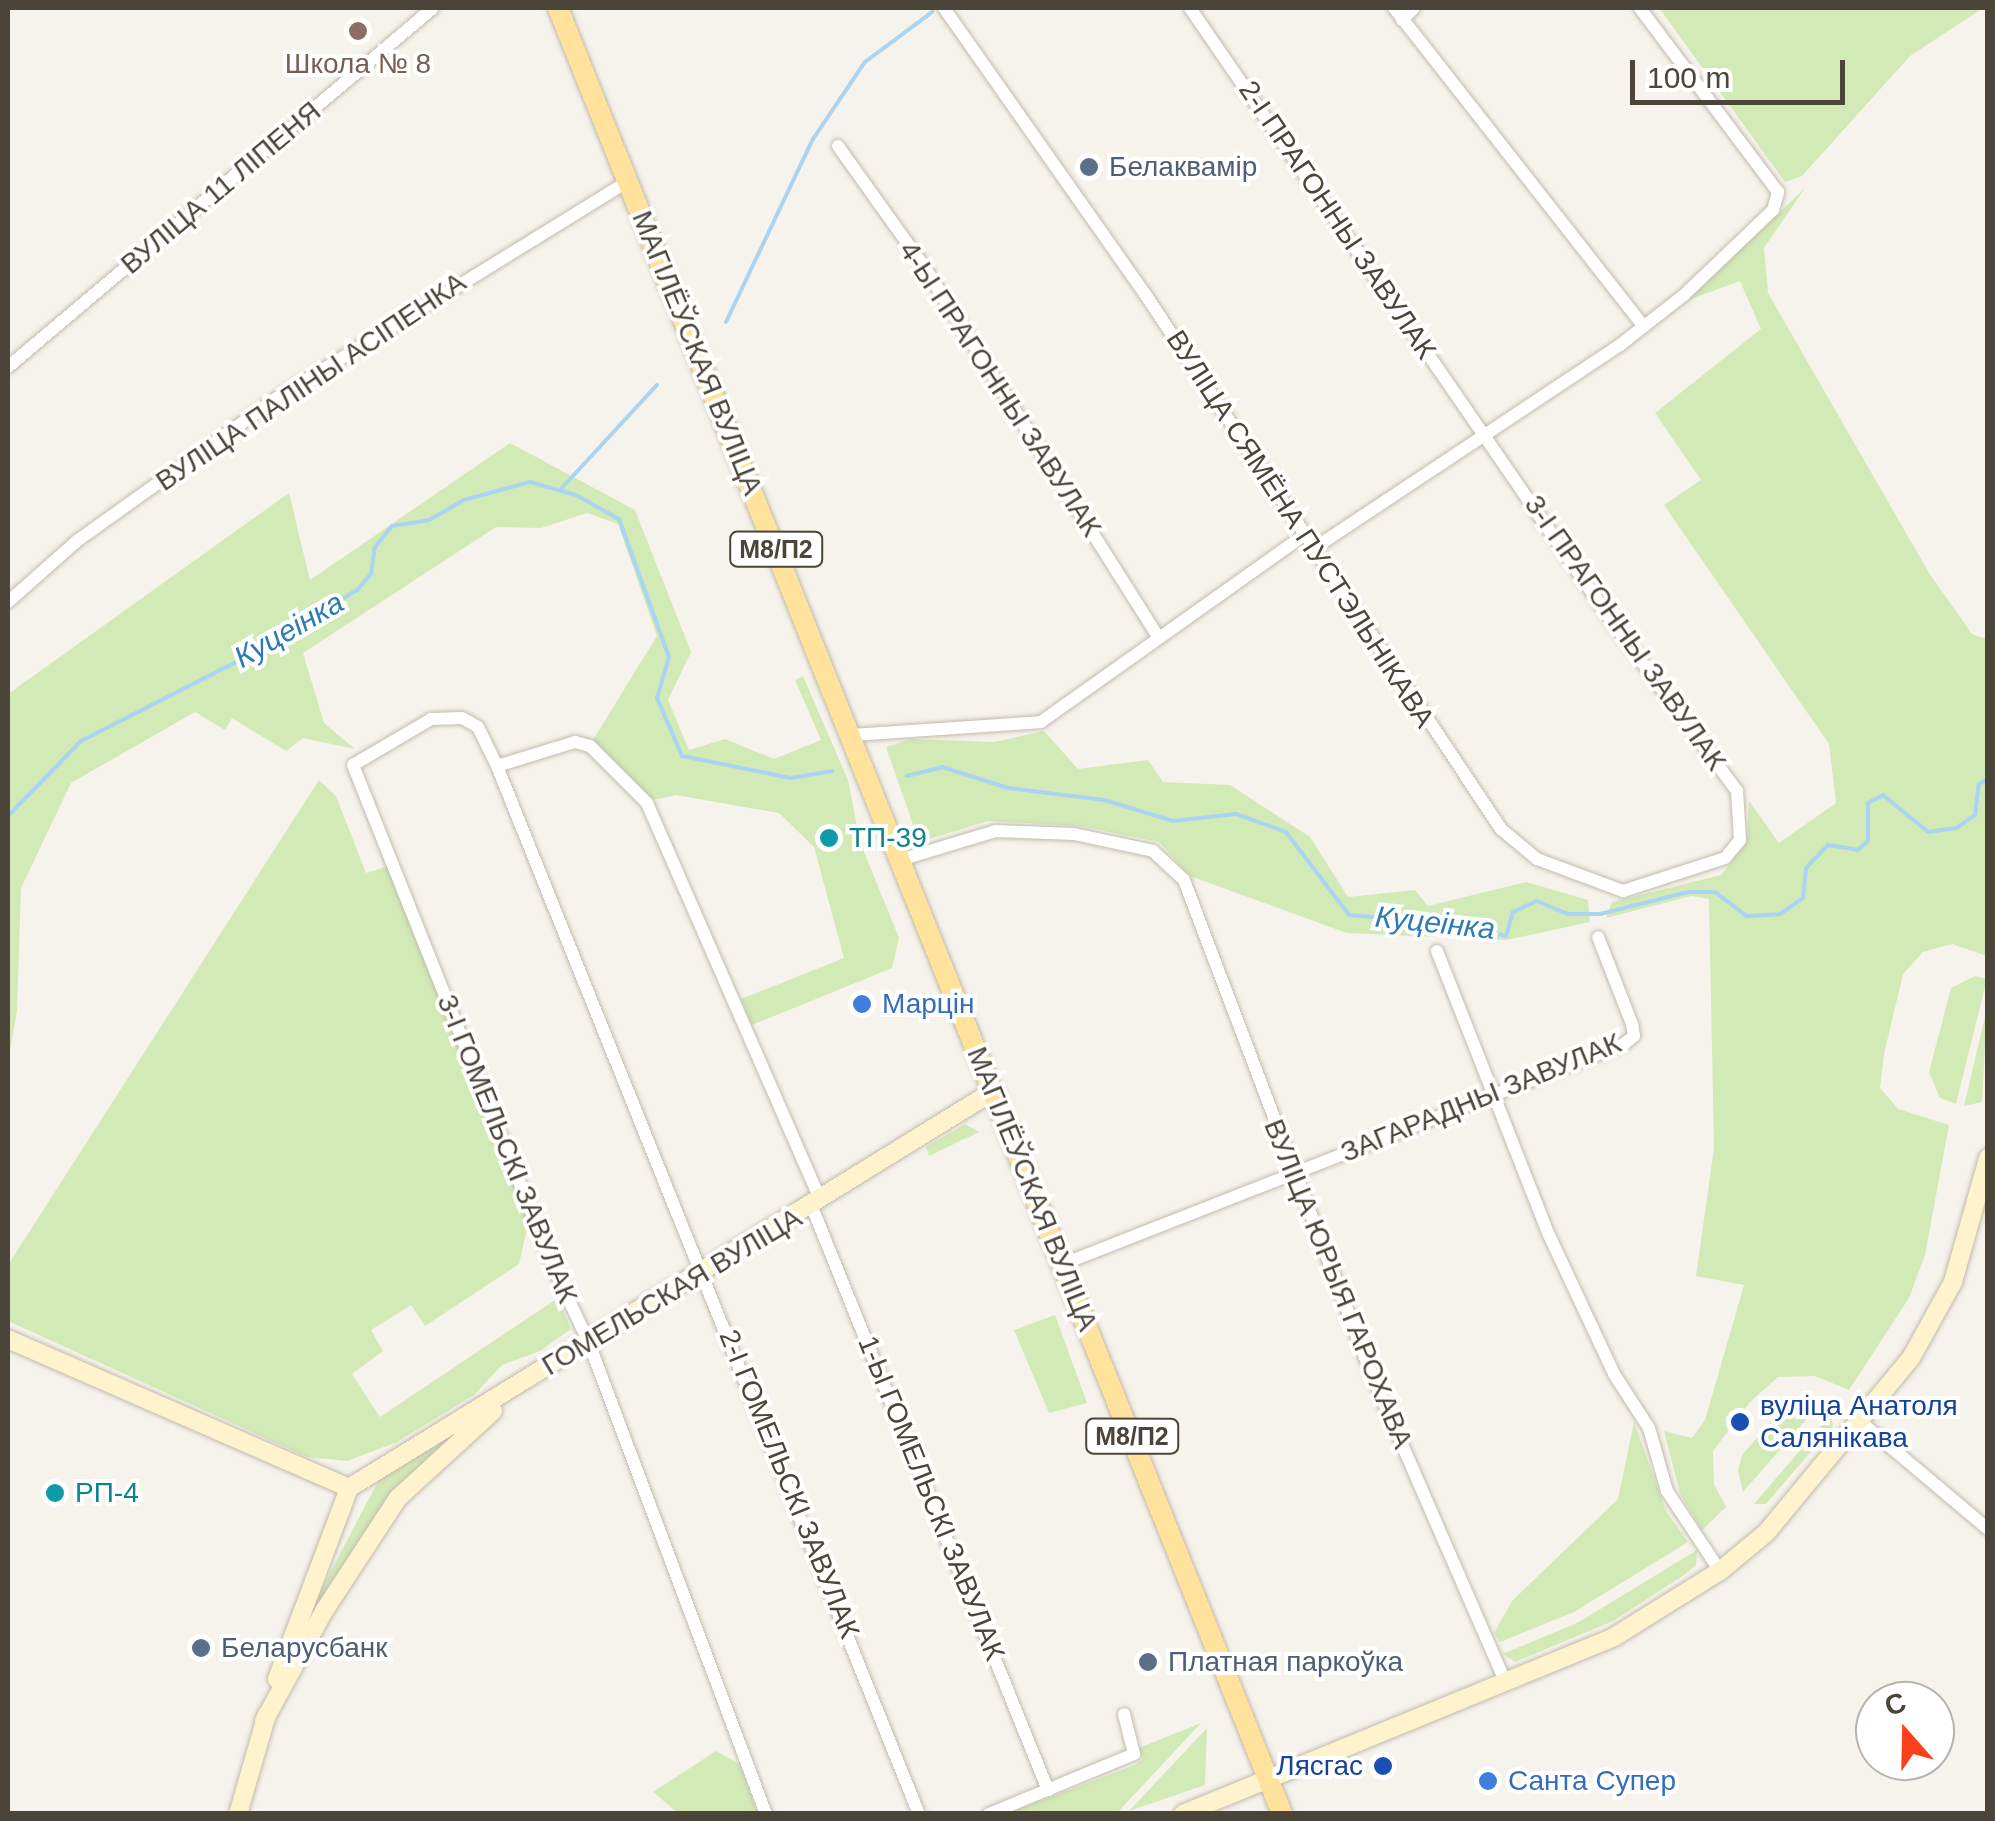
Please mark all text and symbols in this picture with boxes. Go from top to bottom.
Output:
marker: Школа № 8 [347,20,369,42]
scale bar [1635,40,1850,102]
place label: Школа № 8 [285,47,431,81]
text: 100 m [1647,61,1730,94]
street label: 2-І ПРАГОННЫ ЗАВУЛАК [1231,75,1443,365]
street label: ВУЛІЦА 11 ЛІПЕНЯ [114,95,328,281]
place label: Белаквамір [1109,150,1257,184]
marker: Белаквамір [1078,156,1100,178]
street label: МАГІЛЁЎСКАЯ ВУЛІЦА [625,206,769,500]
street label: 4-Ы ПРАГОННЫ ЗАВУЛАК [892,235,1108,543]
street label: ВУЛІЦА ПАЛІНЫ АСІПЕНКА [150,266,472,498]
street label: ВУЛІЦА СЯМЁНА ПУСТЭЛЬНІКАВА [1159,324,1441,734]
street label: 3-І ПРАГОННЫ ЗАВУЛАК [1517,489,1733,777]
road number: М8/П2 [728,529,824,569]
water label: Куцеінка [228,584,350,676]
place label: ТП-39 [849,821,927,855]
marker: ТП-39 [818,827,840,849]
water label: Куцеінка [1373,899,1497,947]
place label: Марцін [882,987,975,1021]
street label: 3-І ГОМЕЛЬСКІ ЗАВУЛАК [430,990,584,1308]
marker: Марцін [851,993,873,1015]
street label: ЗАГАРАДНЫ ЗАВУЛАК [1336,1026,1626,1170]
street label: МАГІЛЁЎСКАЯ ВУЛІЦА [960,1042,1104,1336]
street label: ВУЛІЦА ЮРЫЯ ГАРОХАВА [1256,1115,1420,1453]
street label: ГОМЕЛЬСКАЯ ВУЛІЦА [536,1201,808,1383]
street label: 2-І ГОМЕЛЬСКІ ЗАВУЛАК [712,1325,866,1643]
street label: 1-Ы ГОМЕЛЬСКІ ЗАВУЛАК [851,1331,1011,1665]
place label: вуліца Анатоля Салянікава [1760,1389,1958,1455]
marker: вуліца Анатоля Салянікава [1729,1411,1751,1433]
road number: М8/П2 [1084,1416,1180,1456]
place label: РП-4 [75,1476,139,1510]
marker: РП-4 [44,1482,66,1504]
place label: Беларусбанк [221,1631,388,1665]
marker: Беларусбанк [190,1637,212,1659]
place label: Платная паркоўка [1168,1645,1403,1679]
marker: Платная паркоўка [1137,1651,1159,1673]
north arrow [1855,1681,1955,1781]
text: С [1880,1686,1910,1722]
place label: Лясгас [1276,1749,1363,1783]
marker: Лясгас [1372,1755,1394,1777]
place label: Санта Супер [1508,1764,1676,1798]
marker: Санта Супер [1477,1770,1499,1792]

